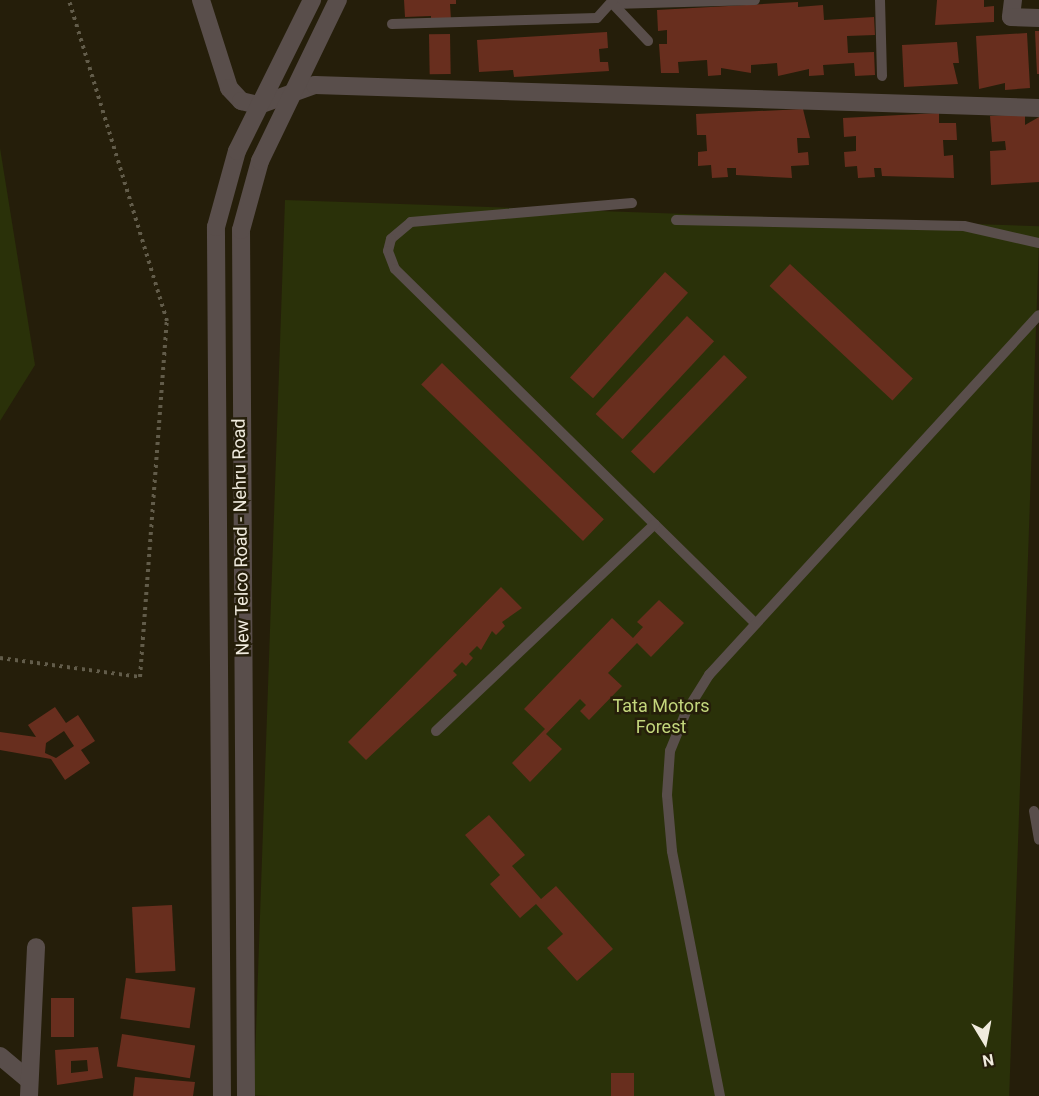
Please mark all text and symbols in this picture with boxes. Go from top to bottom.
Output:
street label: New Telco Road - Nehru Road [228,418,254,656]
park label: Tata Motors Forest [612,696,710,738]
north arrow [955,1012,1015,1072]
text: N [981,1050,995,1071]

